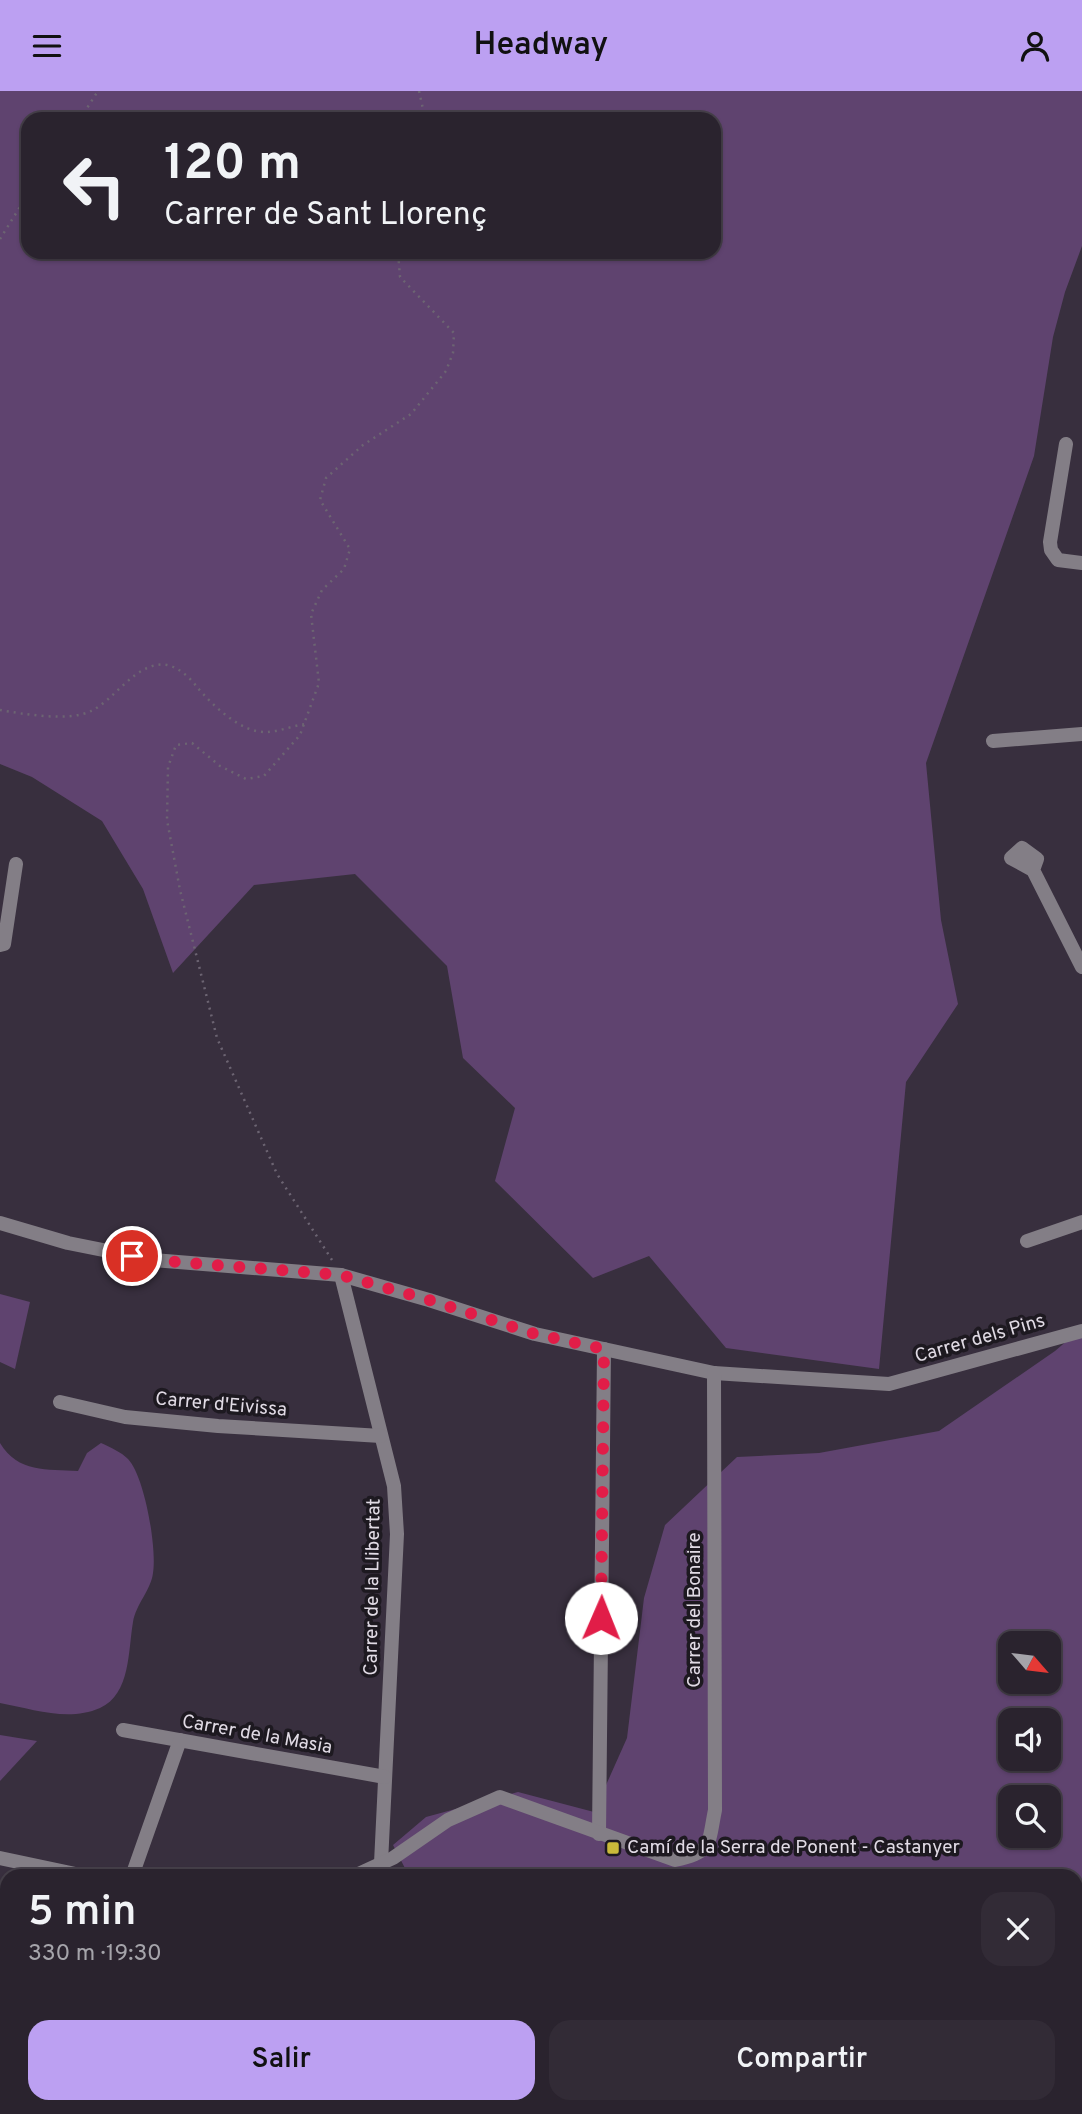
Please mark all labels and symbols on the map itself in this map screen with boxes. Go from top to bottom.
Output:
pin [102,1226,162,1286]
street label: Carrer dels Pins [912,1309,1048,1369]
street label: Carrer d'Eivissa [154,1387,288,1423]
street label: Carrer de la Llibertat [359,1498,387,1676]
street label: Carrer del Bonaire [683,1532,707,1688]
position arrow [564,1581,638,1655]
north arrow [998,1631,1060,1694]
street label: Carrer de la Masia [180,1710,334,1760]
place label: Camí de la Serra de Ponent - Castanyer [627,1836,961,1860]
marker: Camí de la Serra de Ponent - Castanyer [605,1840,621,1856]

